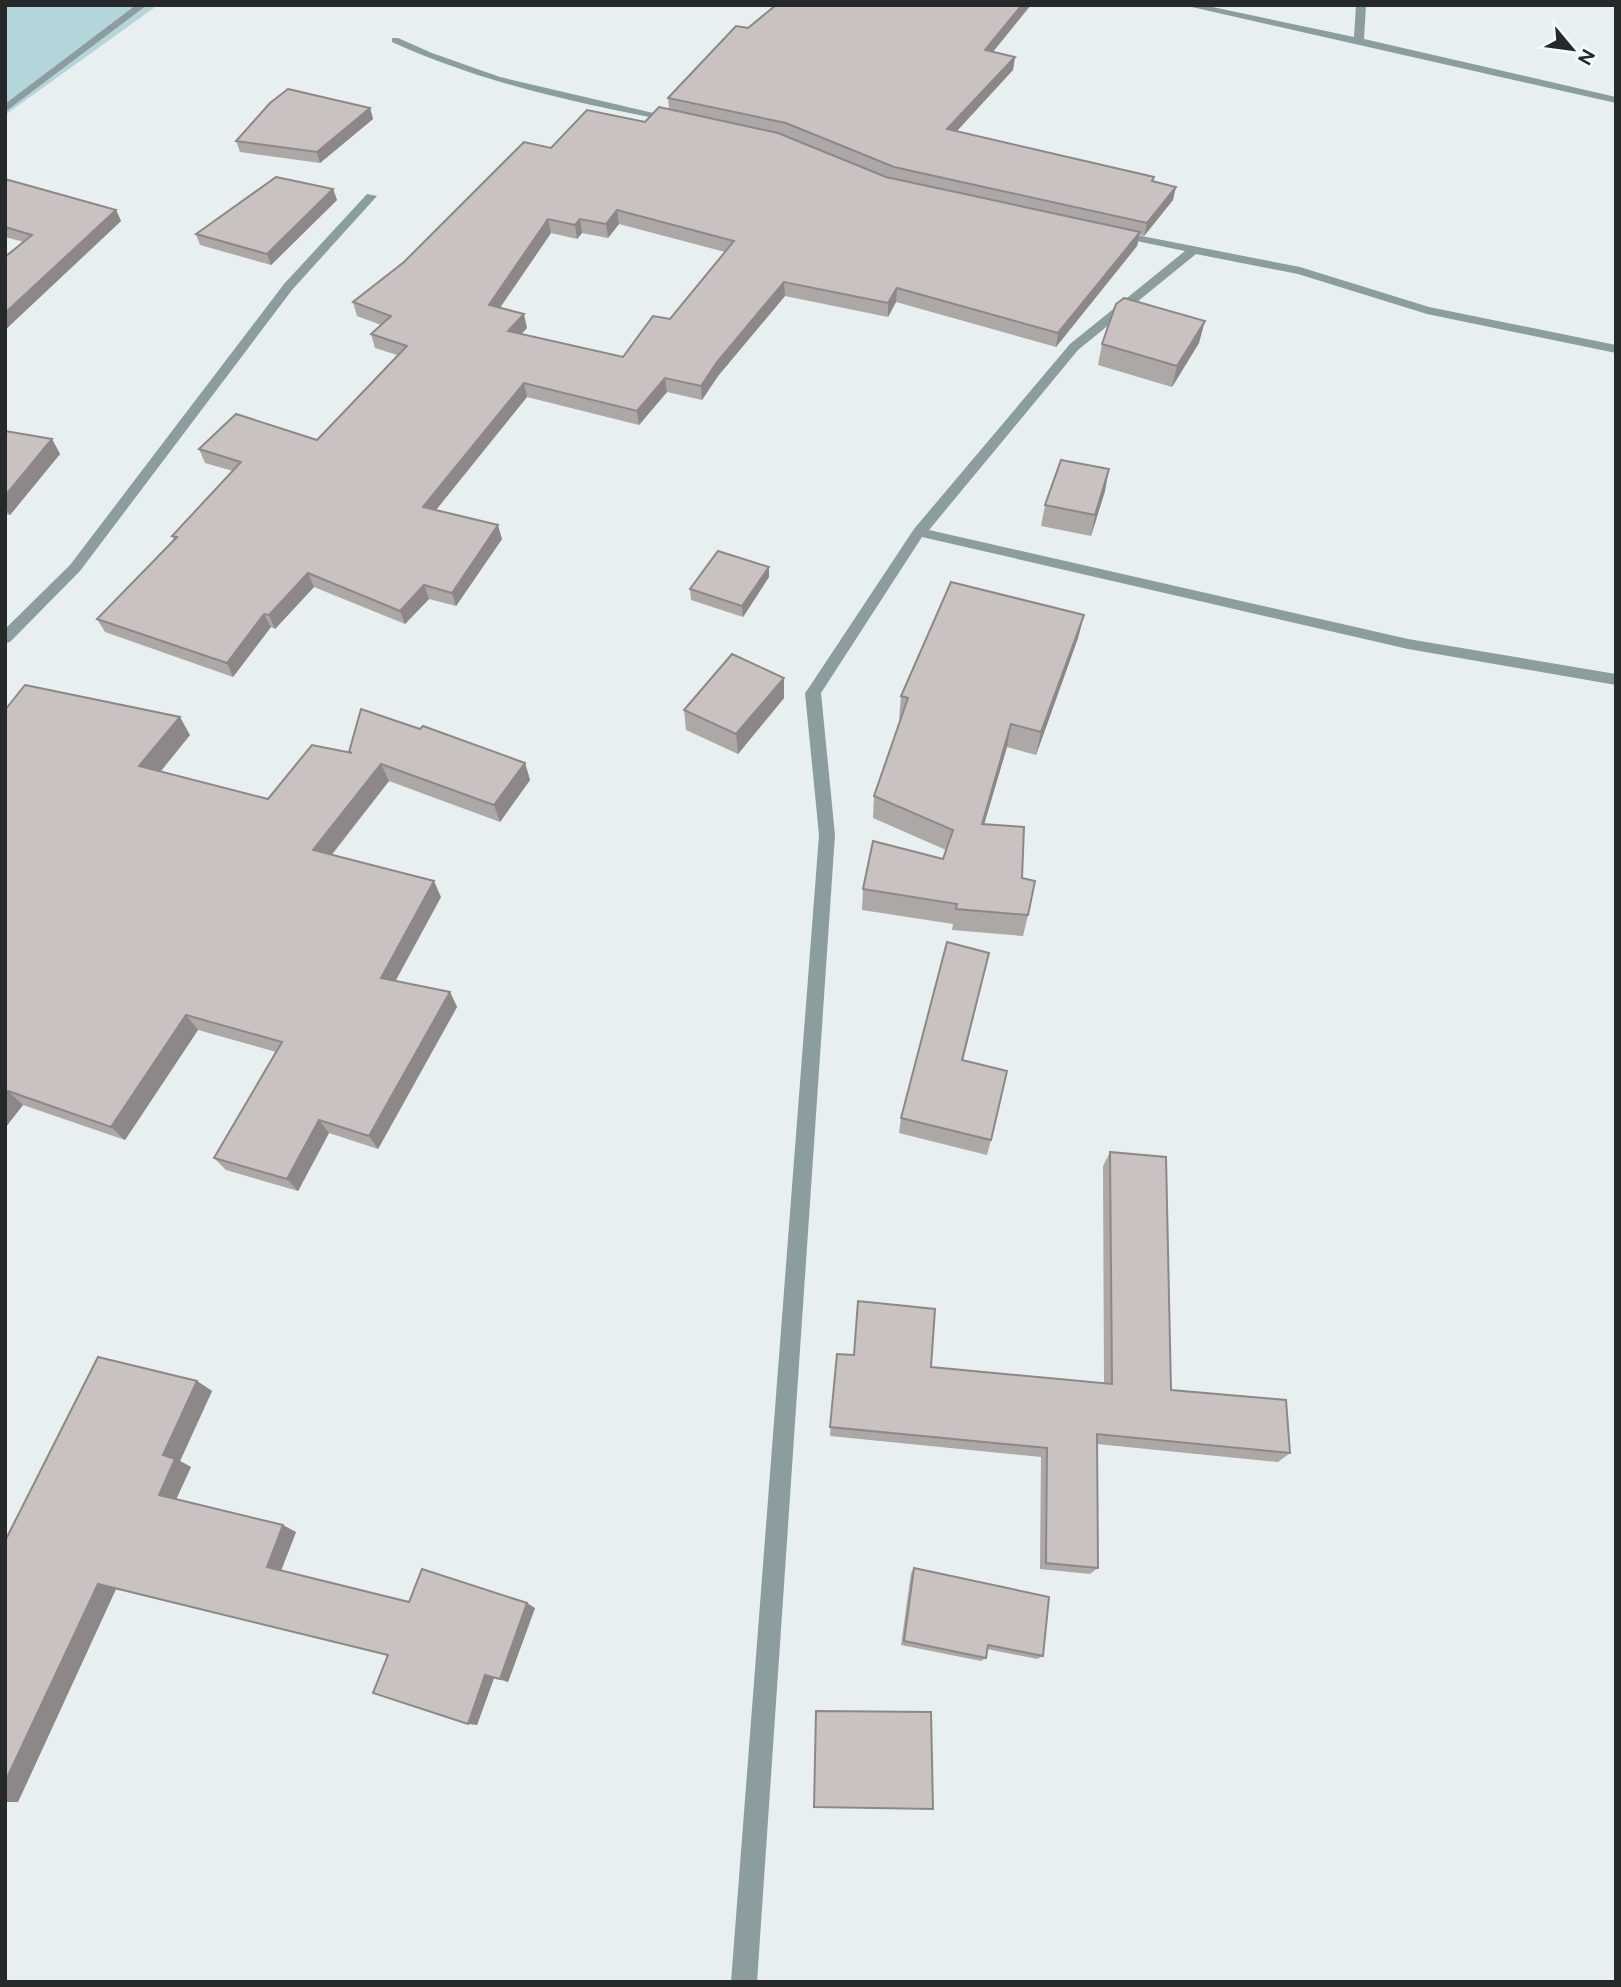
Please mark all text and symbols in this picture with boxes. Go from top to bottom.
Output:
north arrow [1537,14,1607,84]
text: N [1573,45,1600,69]

